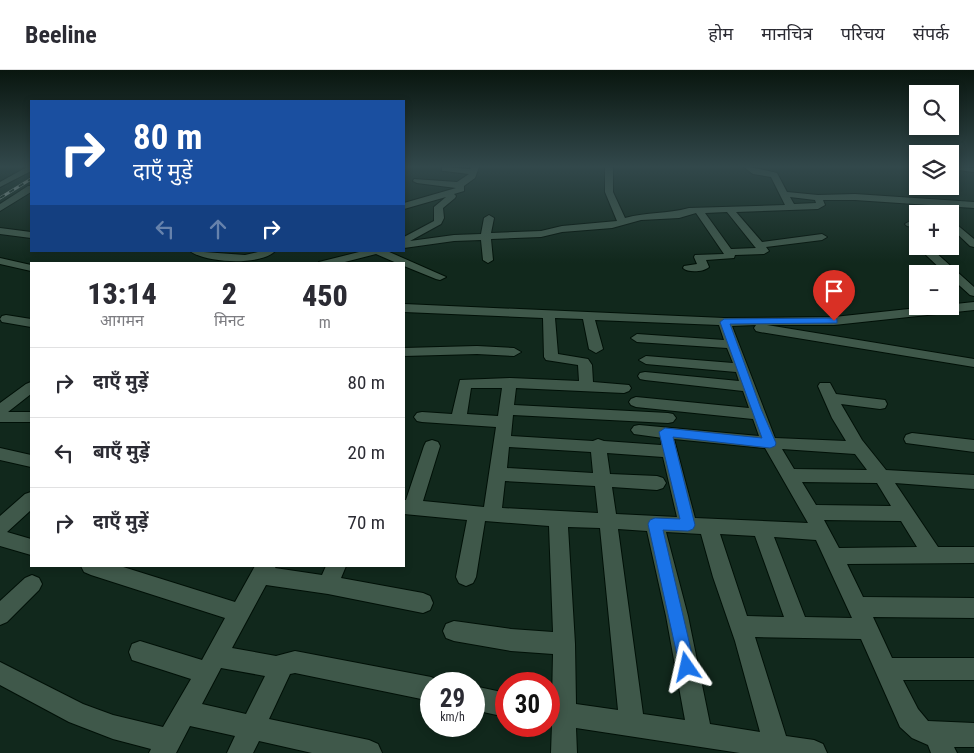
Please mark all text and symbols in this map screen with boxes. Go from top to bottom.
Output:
text: Beeline [25,21,97,49]
text: होम [708,23,733,44]
text: मानचित्र [761,23,813,44]
text: परिचय [841,23,885,44]
text: संपर्क [913,23,949,44]
map controls [909,85,959,315]
button: search [909,85,959,135]
text: 80 m [133,117,202,158]
icon: right [50,120,115,185]
button: layers [909,145,959,195]
text: दाएँ मुड़ें [133,159,193,184]
button: + [909,205,959,255]
icon: left [151,215,179,243]
icon: ahead [204,215,232,243]
icon: right [257,215,285,243]
button: − [909,265,959,315]
pin [813,270,855,321]
text: 13:14 [87,276,157,311]
text: 2 [222,276,237,311]
icon: arrive [820,277,848,305]
text: 450 [302,278,348,313]
text: आगमन [100,311,144,330]
text: मिनट [214,311,245,330]
text: m [319,313,331,332]
icon: right [50,369,78,397]
text: दाएँ मुड़ें [93,370,148,393]
text: 80 m [348,371,385,394]
icon: left [50,439,78,467]
text: बाएँ मुड़ें [93,440,149,463]
text: 20 m [348,441,385,464]
icon: right [50,509,78,537]
text: दाएँ मुड़ें [93,510,148,533]
text: 70 m [348,511,385,534]
position arrow [660,640,712,692]
speed limit sign: 30 [495,672,560,737]
text: 29 [440,684,465,713]
text: km/h [440,710,465,724]

